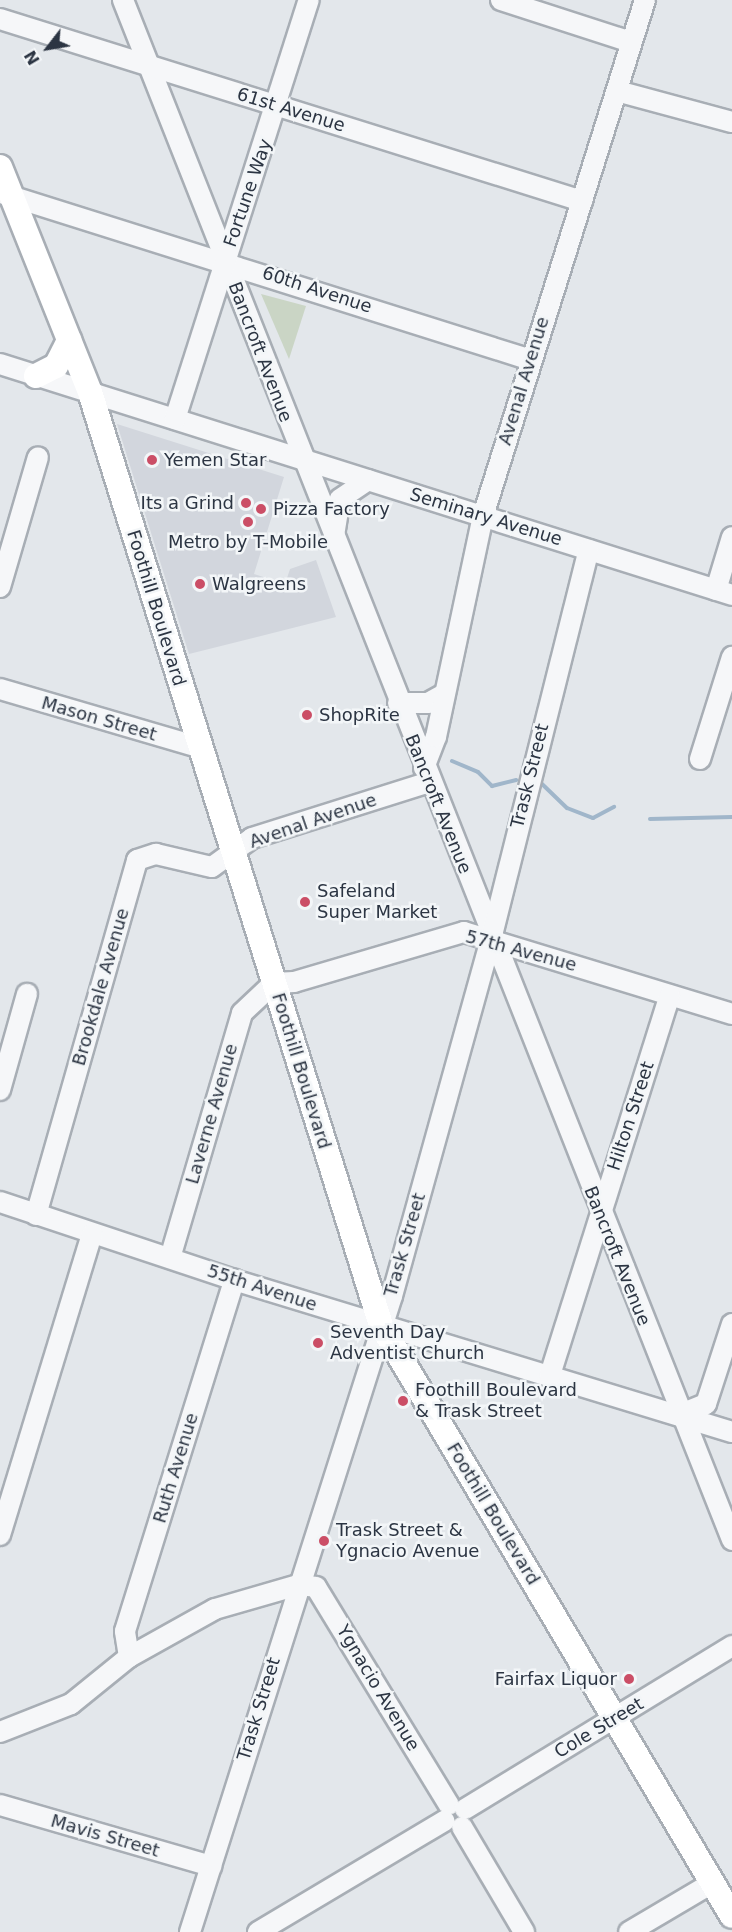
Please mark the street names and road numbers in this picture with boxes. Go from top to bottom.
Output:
street label: 61st Avenue [234,83,348,137]
street label: Fortune Way [219,136,277,250]
street label: 60th Avenue [259,262,375,318]
street label: Bancroft Avenue [223,279,297,425]
street label: Avenal Avenue [494,314,554,448]
street label: Seminary Avenue [407,484,565,550]
street label: Foothill Boulevard [122,527,190,689]
street label: Mason Street [39,692,159,746]
street label: Trask Street [507,721,553,831]
street label: Bancroft Avenue [400,731,476,877]
street label: Avenal Avenue [247,789,379,853]
street label: Brookdale Avenue [68,906,134,1068]
street label: 57th Avenue [463,926,579,976]
street label: Foothill Boulevard [267,990,335,1152]
street label: Laverne Avenue [182,1041,242,1187]
street label: Hilton Street [603,1059,659,1173]
street label: Bancroft Avenue [579,1183,655,1329]
street label: Trask Street [380,1191,430,1299]
street label: 55th Avenue [204,1260,320,1316]
street label: Ruth Avenue [149,1410,203,1526]
street label: Foothill Boulevard [442,1439,544,1589]
street label: Ygnacio Avenue [332,1621,424,1755]
street label: Trask Street [233,1655,285,1763]
street label: Cole Street [551,1693,647,1763]
street label: Mavis Street [48,1810,162,1862]

